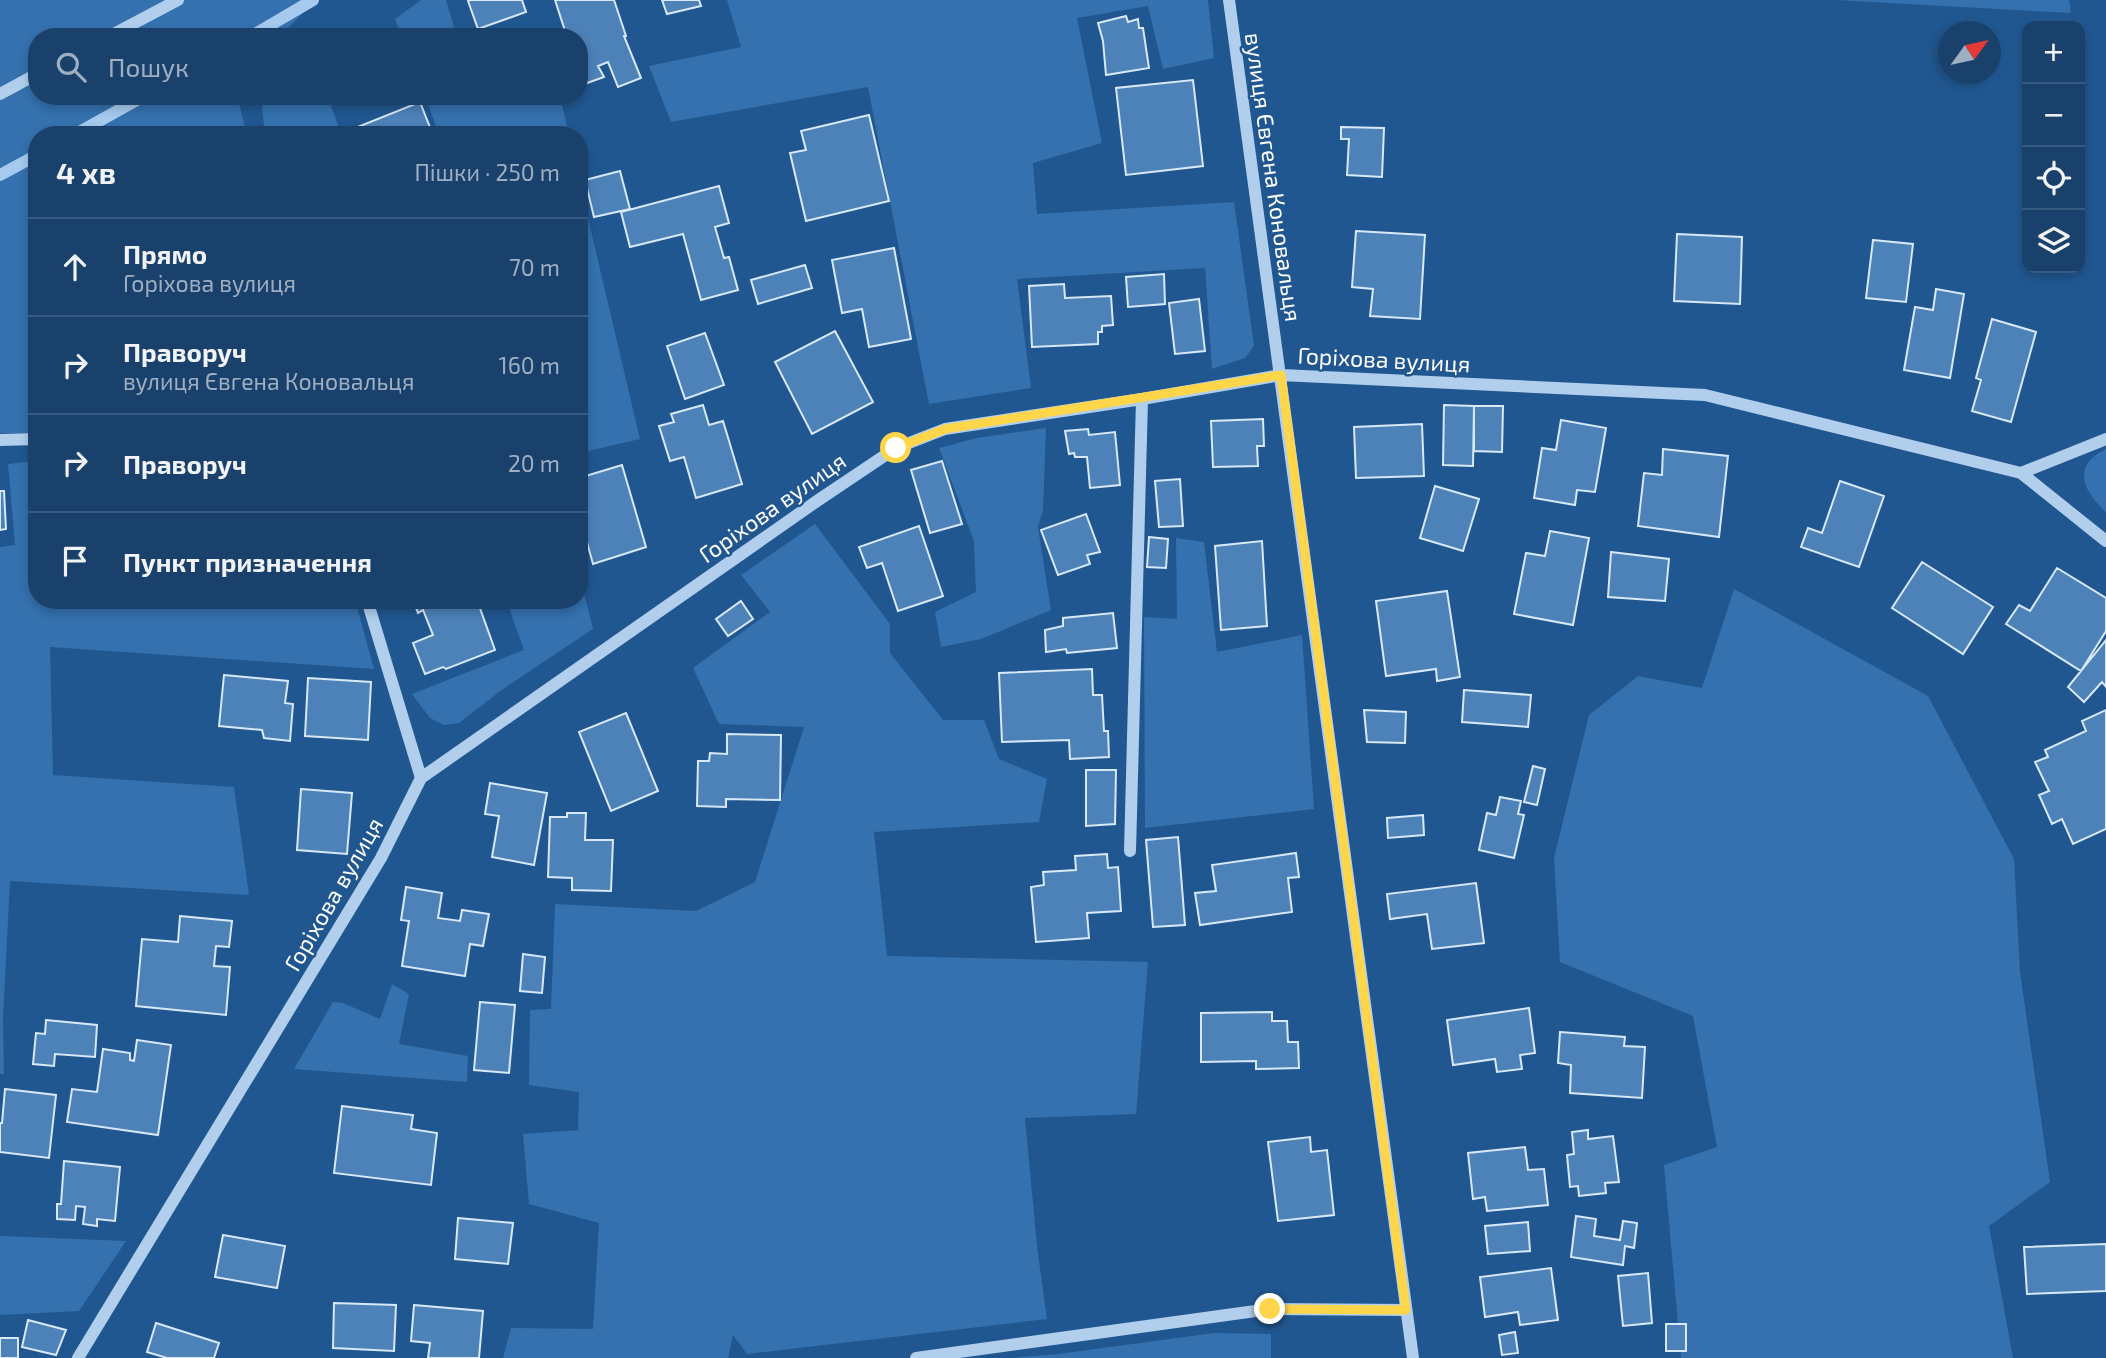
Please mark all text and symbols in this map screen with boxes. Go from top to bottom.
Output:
north arrow [1938,21,2001,84]
map controls [2022,21,2085,273]
button: + [2022,21,2085,84]
search box [28,28,588,105]
street label: вулиця Євгена Коновальця [1239,31,1308,323]
icon: search [52,48,90,86]
text: Пошук [108,51,189,82]
button: − [2022,84,2085,147]
button: locate [2022,147,2085,210]
text: 4 хв [56,154,116,190]
text: Пішки · 250 m [414,158,560,186]
button: layers [2022,210,2085,273]
text: Прямо [123,238,207,269]
icon: ahead [56,248,94,286]
text: 70 m [509,253,560,281]
text: Горіхова вулиця [123,269,296,297]
text: Праворуч [123,336,247,367]
street label: Горіхова вулиця [1297,340,1471,379]
icon: right [56,346,94,384]
text: 160 m [499,351,560,379]
text: вулиця Євгена Коновальця [123,367,415,395]
route start [880,432,911,463]
icon: right [56,444,94,482]
street label: Горіхова вулиця [693,446,851,569]
text: Праворуч [123,448,247,479]
text: 20 m [508,449,560,477]
icon: arrive [56,542,94,580]
text: Пункт призначення [123,546,372,577]
street label: Горіхова вулиця [278,812,389,976]
route end [1254,1293,1285,1324]

